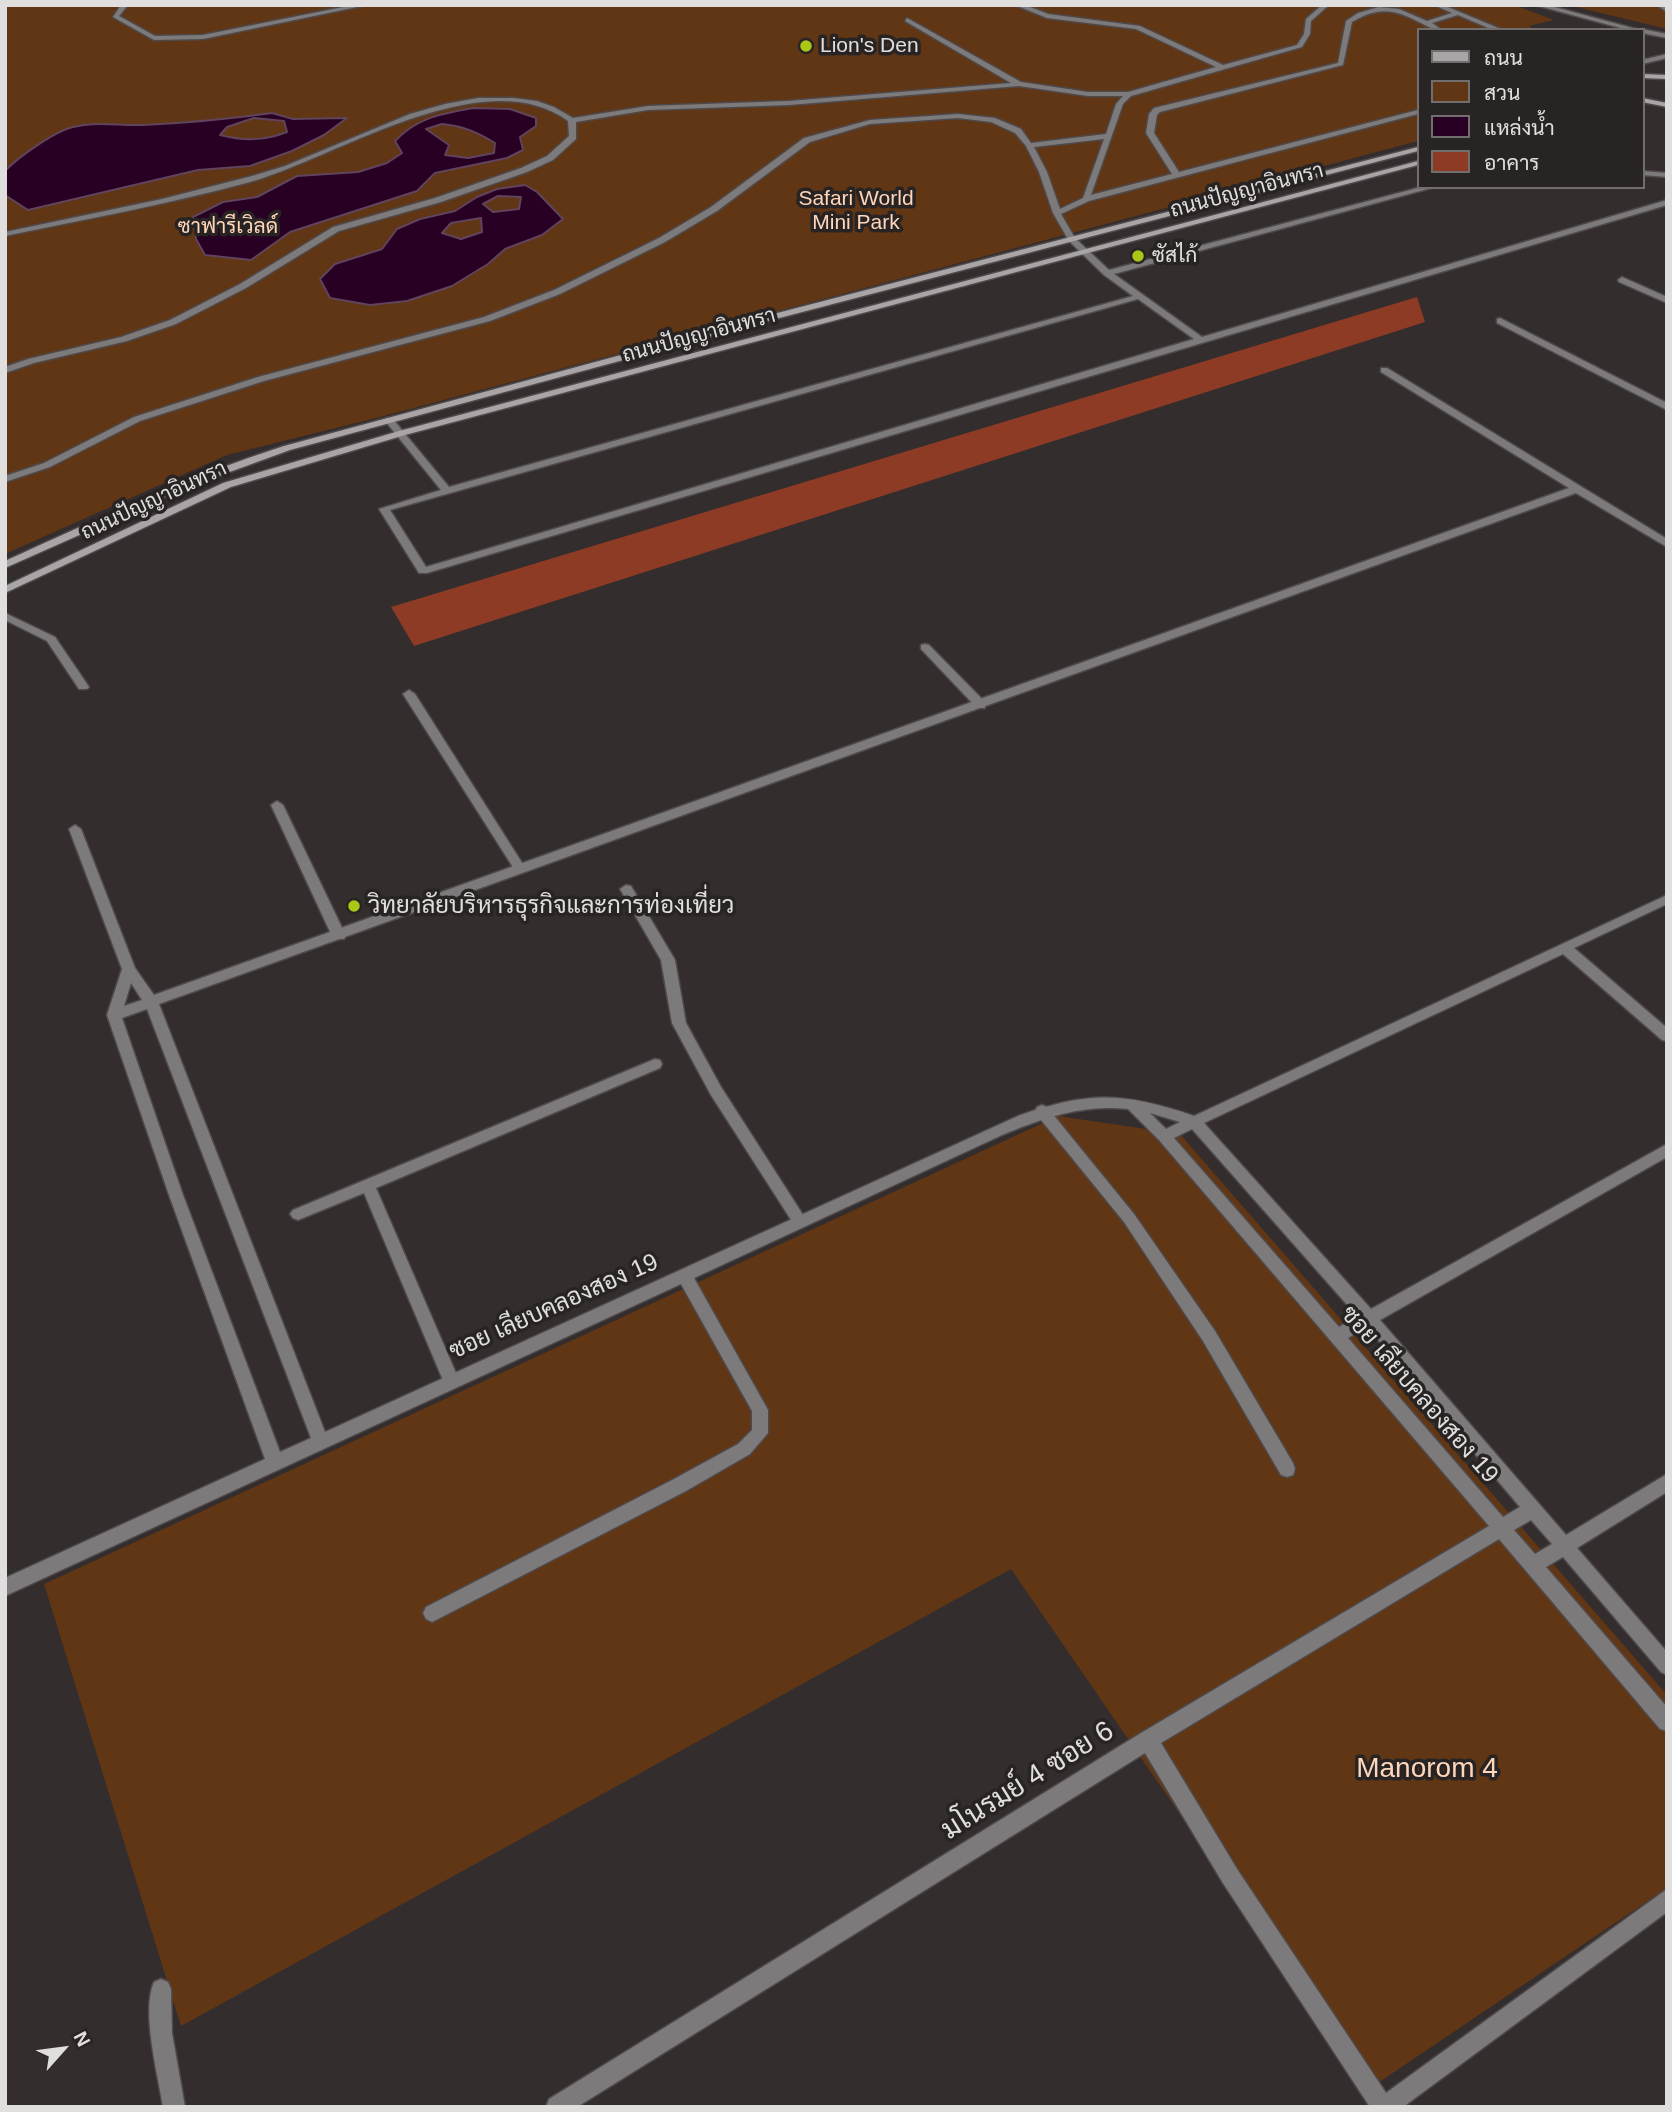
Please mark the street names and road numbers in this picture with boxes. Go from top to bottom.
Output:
street label: ถนนปัญญาอินทรา [1168,158,1326,224]
street label: ถนนปัญญาอินทรา [620,303,778,369]
street label: ถนนปัญญาอินทรา [77,456,231,546]
street label: ซอย เลียบคลองสอง 19 [445,1248,663,1366]
street label: ซอย เลียบคลองสอง 19 [1334,1300,1504,1490]
street label: มโนรมย์ 4 ซอย 6 [936,1715,1120,1847]

